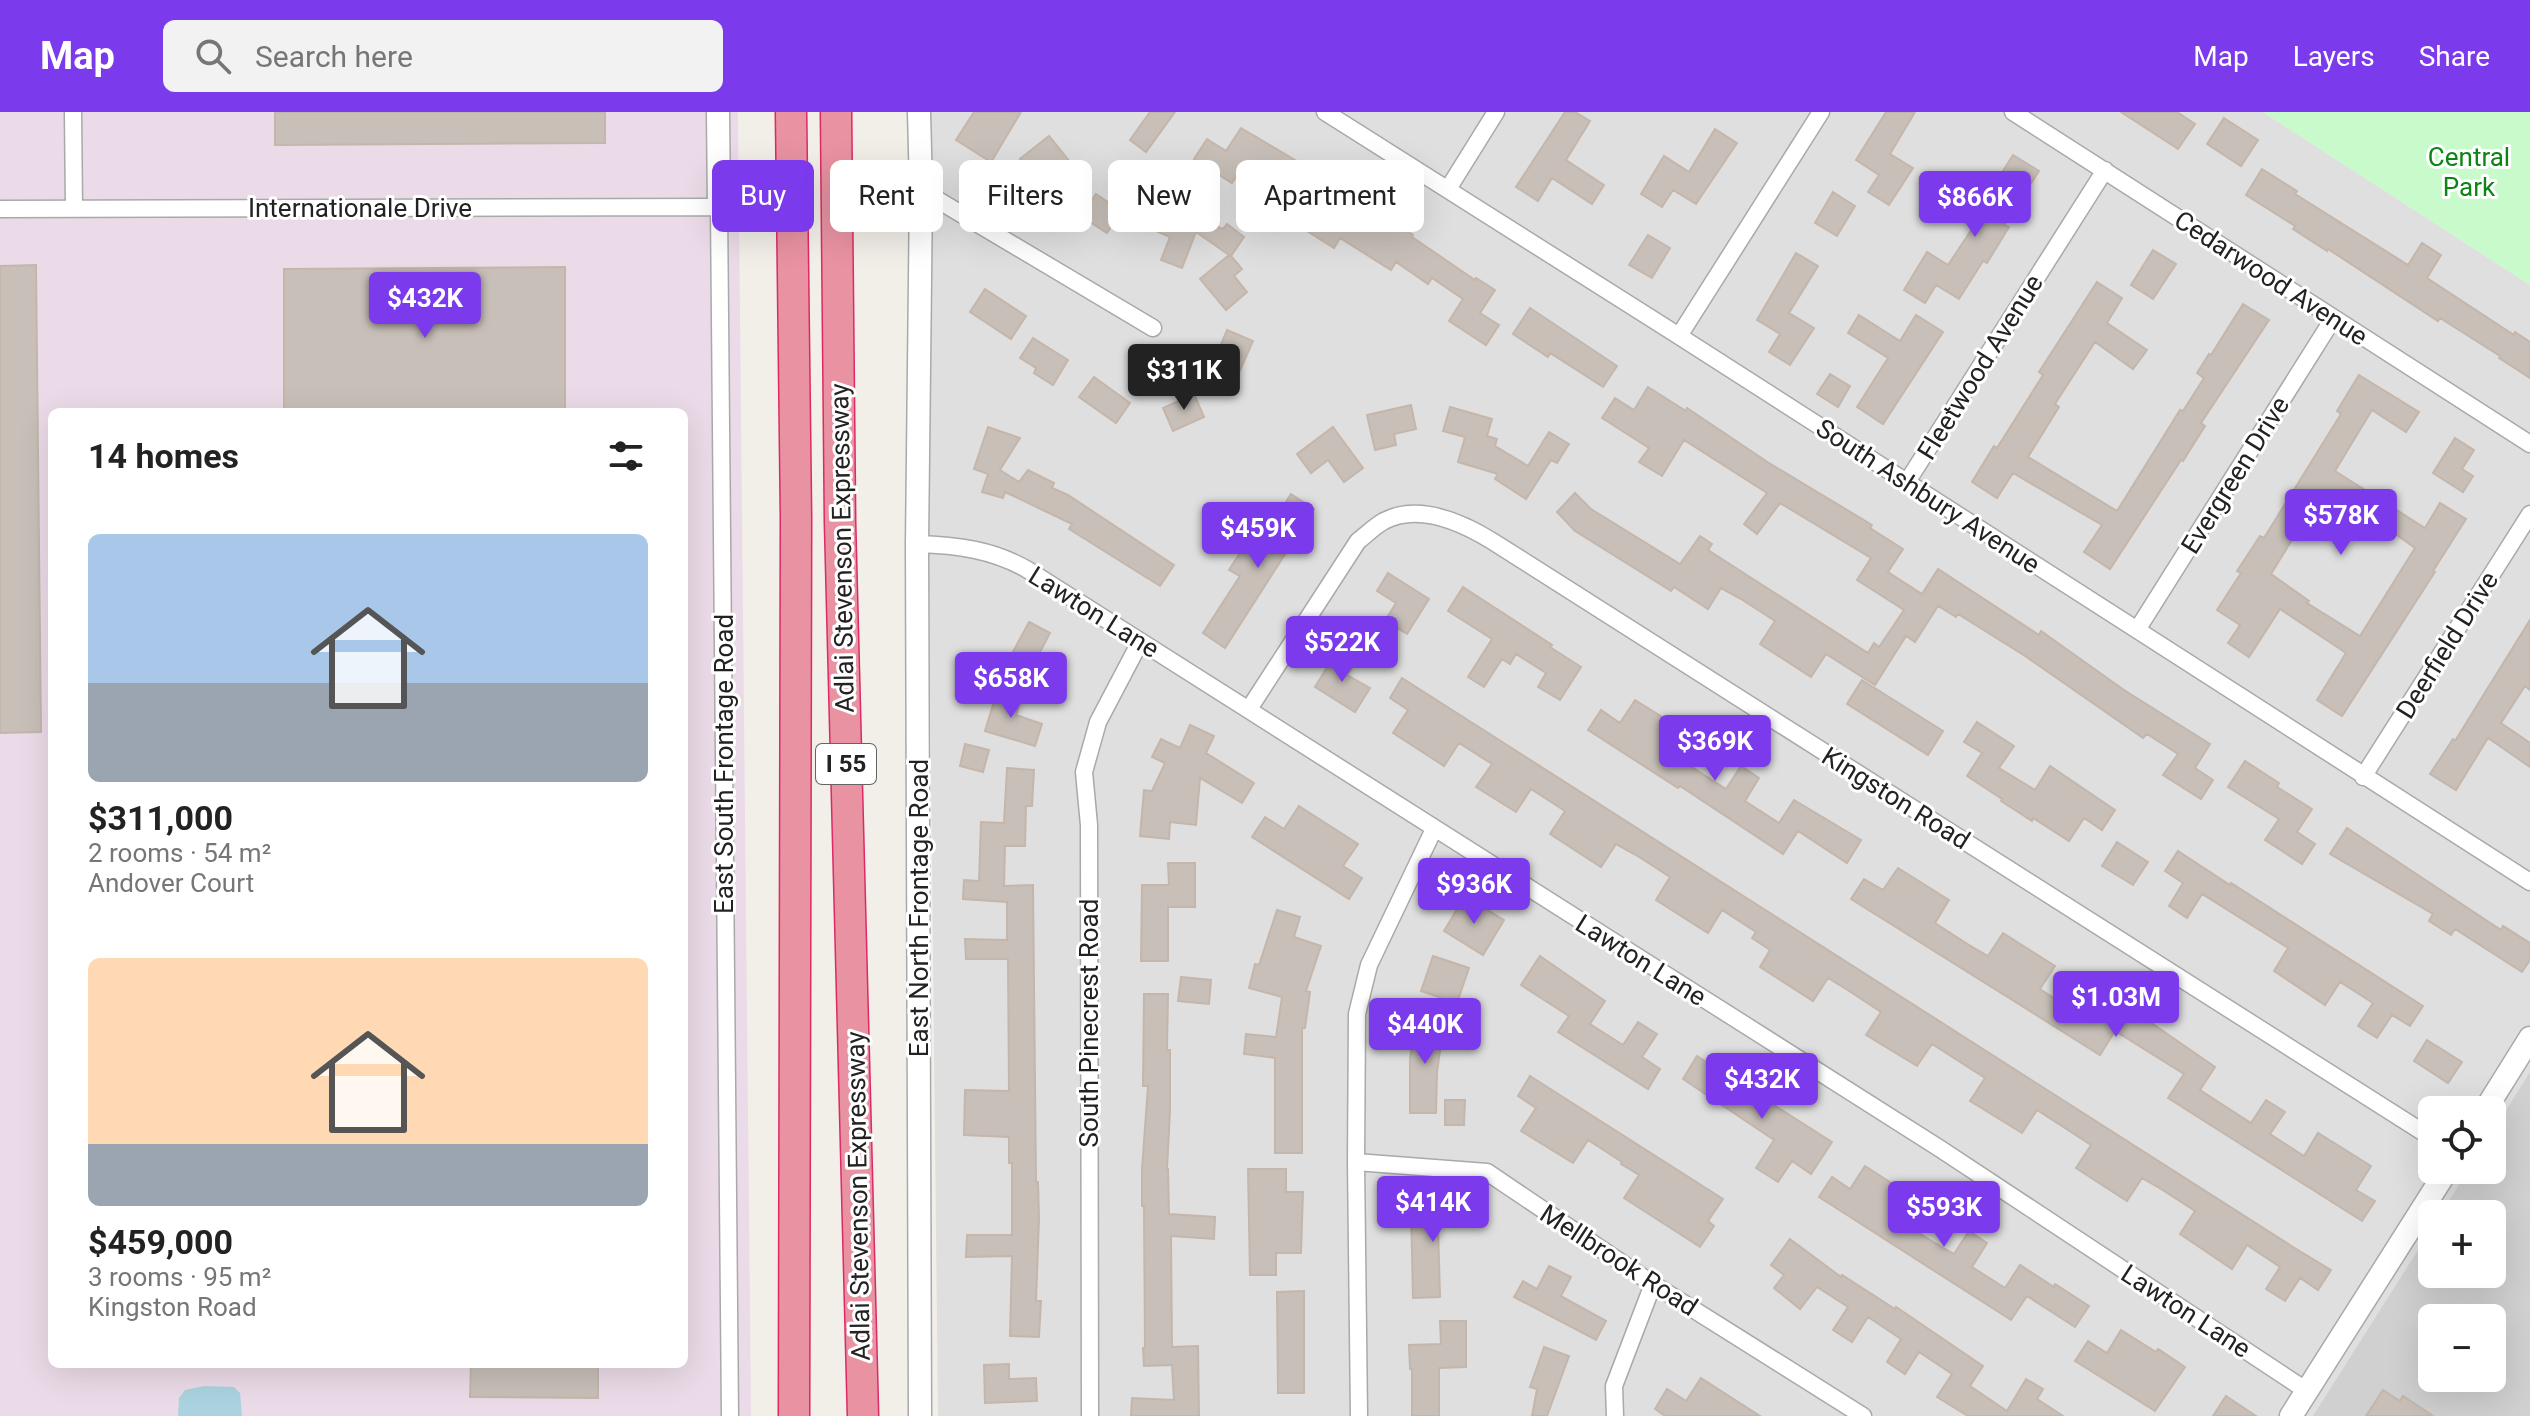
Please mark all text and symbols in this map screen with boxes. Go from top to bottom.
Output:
search box [163,20,723,92]
text: Map [40,34,115,78]
icon: search [191,34,235,78]
text: Search here [255,39,413,74]
text: Map [2193,40,2249,73]
text: Layers [2293,40,2375,73]
text: Share [2419,40,2490,73]
park label: Central Park [2428,142,2510,202]
chip: Buy [712,160,814,232]
chip: Rent [830,160,943,232]
chip: Filters [959,160,1092,232]
chip: New [1108,160,1220,232]
chip: Apartment [1236,160,1424,232]
pin: $866K [1919,171,2031,239]
text: $866K [1937,182,2013,212]
street label: Internationale Drive [248,193,472,223]
street label: Cedarwood Avenue [2169,204,2373,352]
street label: Fleetwood Avenue [1911,269,2049,465]
pin: $432K [369,272,481,340]
text: $432K [387,283,463,313]
pin: $311K [1128,344,1240,412]
text: $311K [1146,355,1222,385]
street label: Adlai Stevenson Expressway [824,383,860,713]
street label: Evergreen Drive [2175,391,2295,559]
street label: South Ashbury Avenue [1811,413,2045,579]
icon: filters [604,434,648,478]
text: 14 homes [88,436,239,476]
pin: $578K [2285,489,2397,557]
text: $578K [2303,500,2379,530]
pin: $459K [1202,502,1314,570]
text: $459K [1220,513,1296,543]
street label: Lawton Lane [1023,560,1165,664]
street label: Deerfield Drive [2390,566,2504,724]
icon: home [296,586,440,730]
street label: East South Frontage Road [709,614,739,914]
pin: $522K [1286,616,1398,684]
text: $522K [1304,627,1380,657]
pin: $658K [955,652,1067,720]
text: $658K [973,663,1049,693]
pin: $369K [1659,715,1771,783]
text: $369K [1677,726,1753,756]
street label: Kingston Road [1817,741,1975,855]
road number: I 55 [816,744,876,784]
street label: East North Frontage Road [904,759,934,1057]
text: $311,000 [88,798,233,838]
text: 2 rooms · 54 m² [88,838,271,868]
pin: $936K [1418,858,1530,926]
text: Andover Court [88,868,254,898]
text: $936K [1436,869,1512,899]
street label: South Pinecrest Road [1074,899,1104,1147]
street label: Lawton Lane [1570,908,1712,1012]
pin: $1.03M [2051,971,2181,1039]
text: $1.03M [2071,982,2161,1012]
pin: $440K [1369,998,1481,1066]
text: $440K [1387,1009,1463,1039]
icon: home [296,1010,440,1154]
street label: Adlai Stevenson Expressway [840,1031,876,1361]
pin: $432K [1706,1053,1818,1121]
text: $432K [1724,1064,1800,1094]
map controls [2418,1096,2506,1392]
button: locate [2418,1096,2506,1184]
pin: $414K [1377,1176,1489,1244]
pin: $593K [1888,1181,2000,1249]
text: $414K [1395,1187,1471,1217]
text: $593K [1906,1192,1982,1222]
street label: Mellbrook Road [1535,1198,1703,1322]
button: + [2418,1200,2506,1288]
text: $459,000 [88,1222,233,1262]
street label: Lawton Lane [2116,1258,2256,1364]
text: 3 rooms · 95 m² [88,1262,271,1292]
text: Kingston Road [88,1292,257,1322]
button: − [2418,1304,2506,1392]

